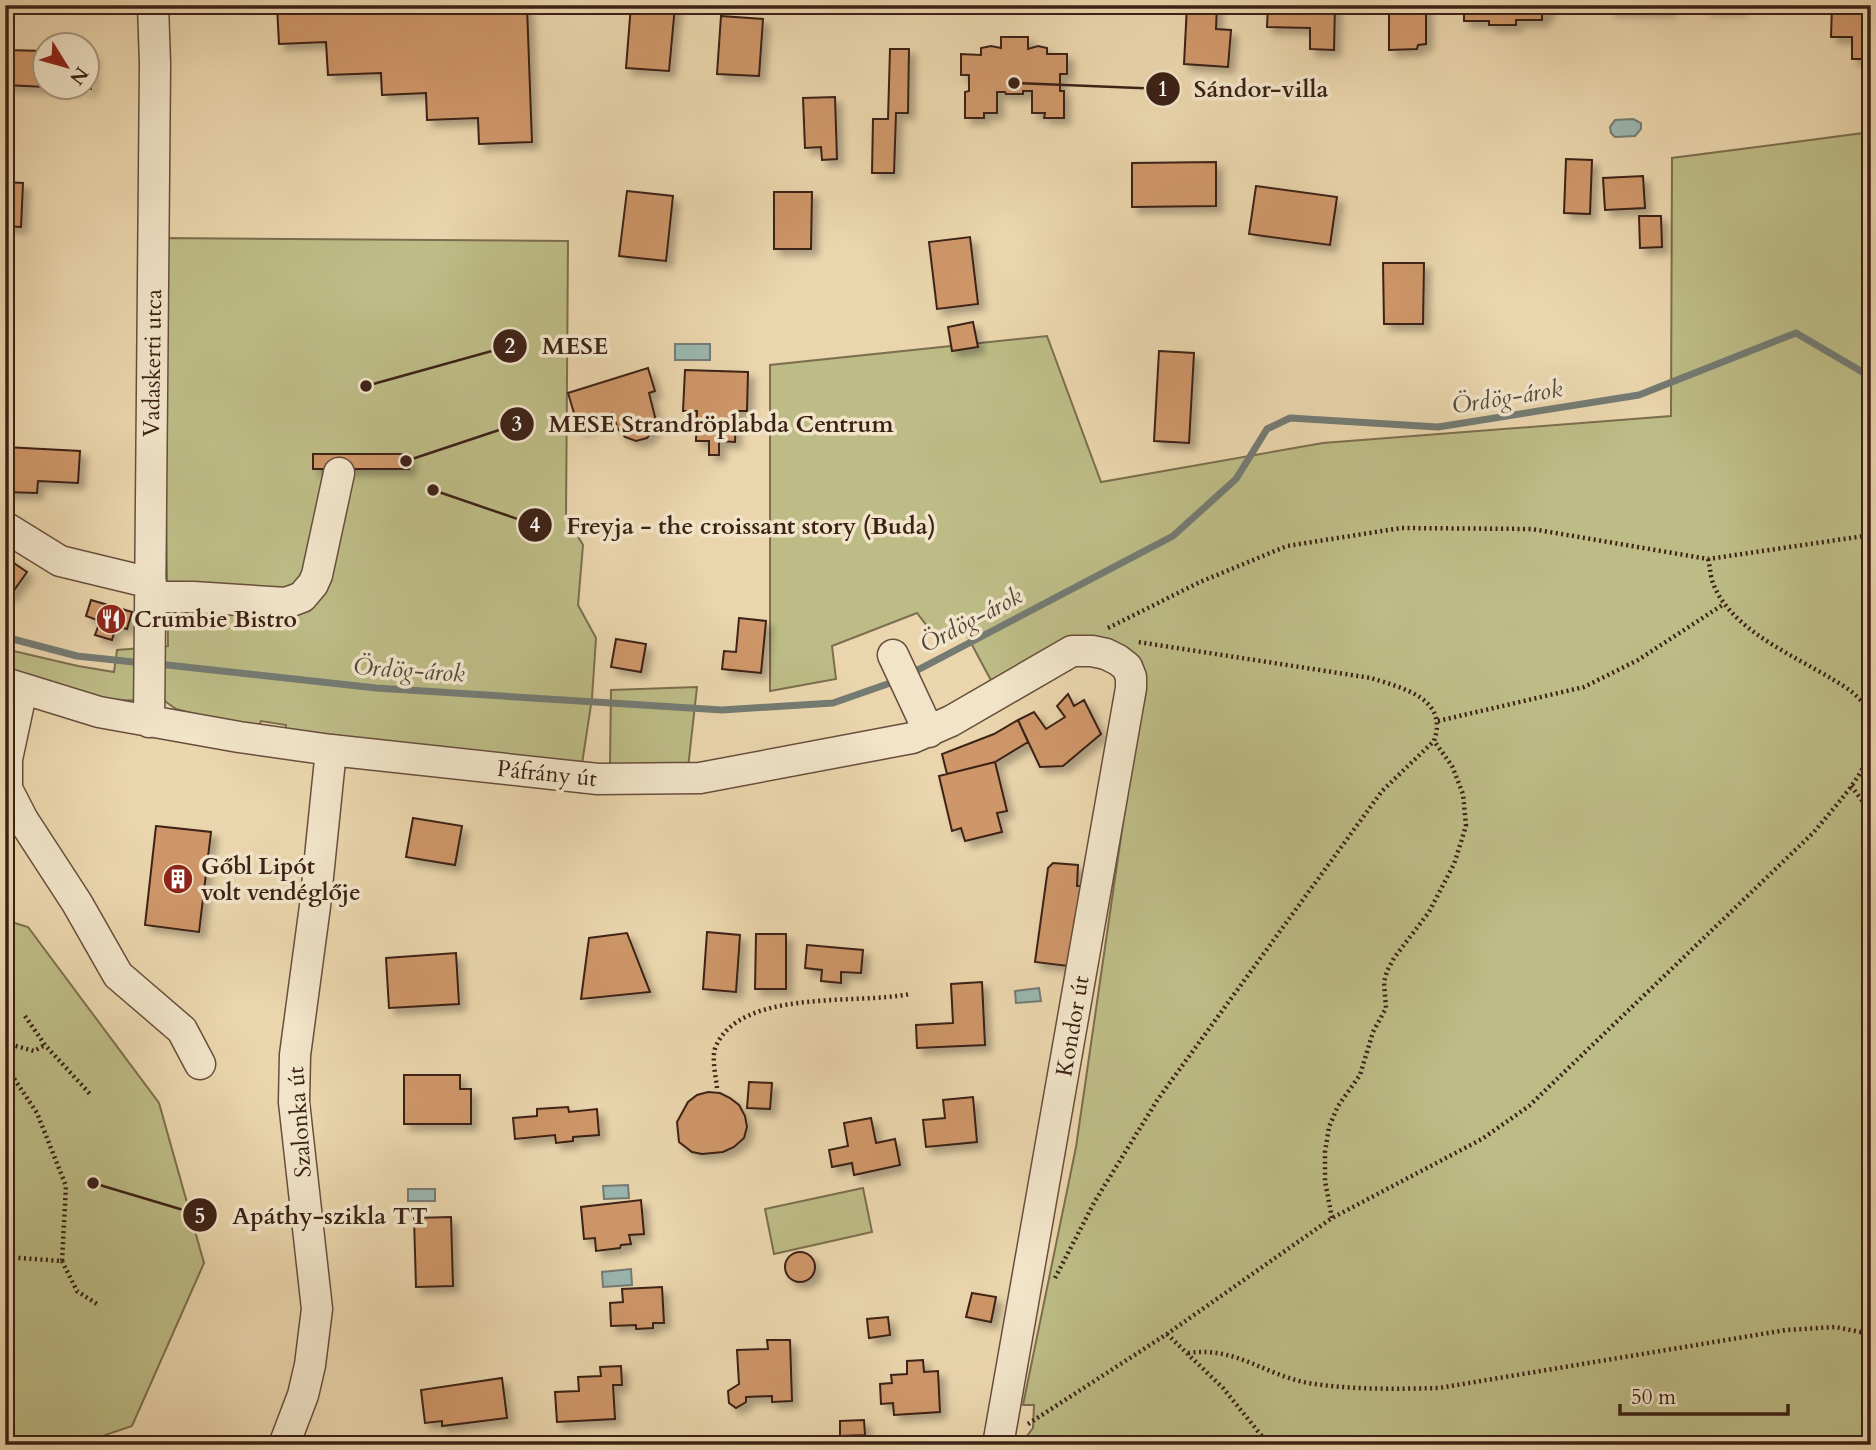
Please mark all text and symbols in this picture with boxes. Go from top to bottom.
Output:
north arrow [32,32,102,102]
text: N [63,61,94,90]
callout: Sándor-villa [1145,67,1343,112]
text: Sándor-villa [1194,73,1328,106]
text: 1 [1158,75,1168,104]
street label: Vadaskerti utca [136,289,169,437]
callout: MESE [493,323,622,368]
text: MESE [542,330,608,363]
text: 2 [505,332,516,361]
water label: Ördög-árok [1449,372,1565,423]
callout: MESE Strandröplabda Centrum [499,401,907,446]
text: MESE Strandröplabda Centrum [548,408,894,441]
text: 3 [512,410,522,439]
callout: Freyja - the croissant story (Buda) [517,503,950,548]
text: Freyja - the croissant story (Buda) [566,510,936,543]
text: 4 [530,511,541,540]
water label: Ördög-árok [914,580,1028,661]
restaurant icon: Crumbie Bistro [94,602,128,636]
place label: Crumbie Bistro [134,604,297,635]
water label: Ördög-árok [352,650,466,691]
street label: Páfrány út [496,753,598,794]
place label: Gőbl Lipót volt vendéglője [201,851,361,908]
building icon: Gőbl Lipót volt vendéglője [161,862,195,896]
street label: Kondor út [1048,973,1097,1079]
street label: Szalonka út [280,1065,319,1179]
callout: Apáthy-szikla TT [183,1193,442,1238]
text: Apáthy-szikla TT [232,1200,428,1233]
text: 5 [195,1202,205,1231]
scale bar [1620,1373,1788,1417]
text: 50 m [1631,1383,1676,1412]

